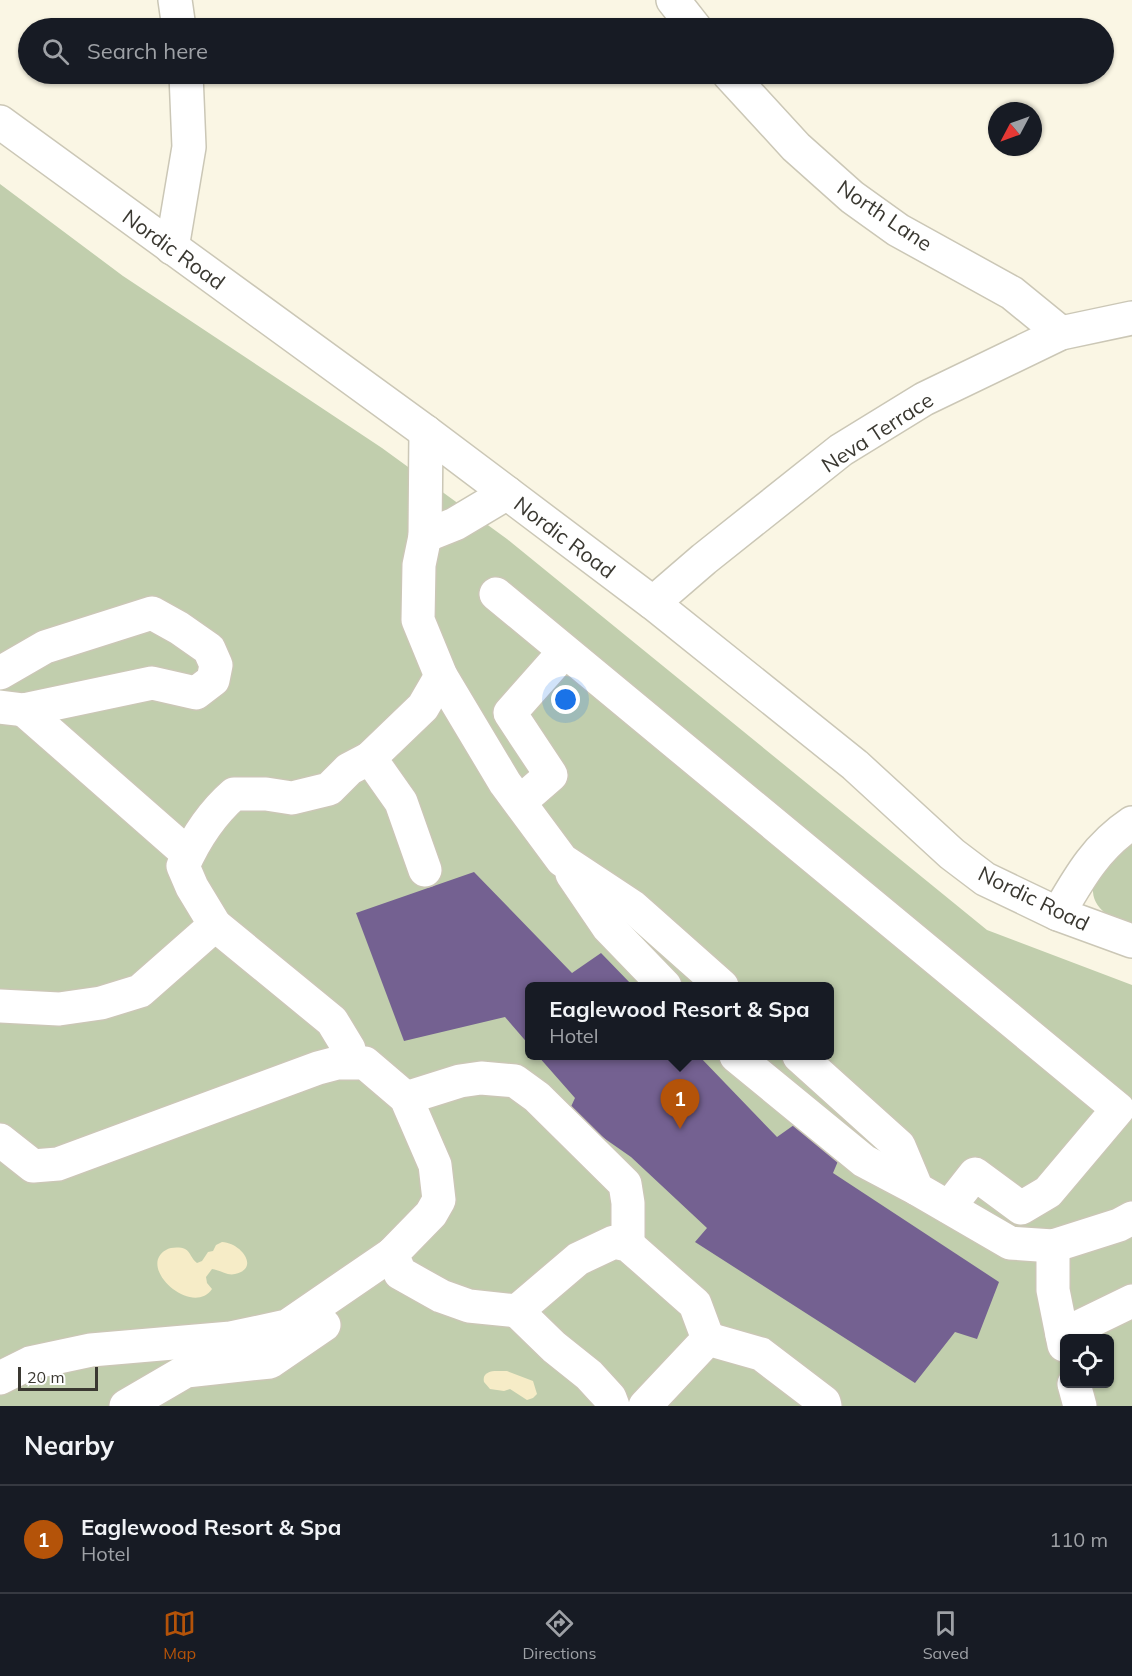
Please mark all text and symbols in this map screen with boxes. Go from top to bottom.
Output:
search box [18,18,1114,84]
icon: search [39,35,72,68]
text: Search here [87,37,208,65]
north arrow [988,102,1042,156]
street label: North Lane [833,174,937,256]
street label: Nordic Road [118,203,230,295]
street label: Neva Terrace [816,386,938,478]
street label: Nordic Road [509,490,621,584]
your location [551,685,580,714]
street label: Nordic Road [974,860,1094,936]
popup [525,982,834,1060]
text: Eaglewood Resort & Spa [549,995,810,1023]
text: Hotel [549,1023,599,1048]
pin: 1 [660,1080,700,1129]
map controls [1060,1334,1114,1388]
button: locate [1060,1334,1114,1388]
scale bar [18,1364,98,1392]
text: 20 m [27,1367,64,1387]
text: Nearby [24,1429,114,1462]
text: Eaglewood Resort & Spa [81,1513,341,1541]
text: 1 [38,1527,50,1552]
text: 110 m [1049,1527,1108,1552]
text: Hotel [81,1541,130,1566]
tab: Map [163,1607,196,1663]
tab: Directions [522,1607,596,1663]
tab: Saved [923,1607,969,1663]

